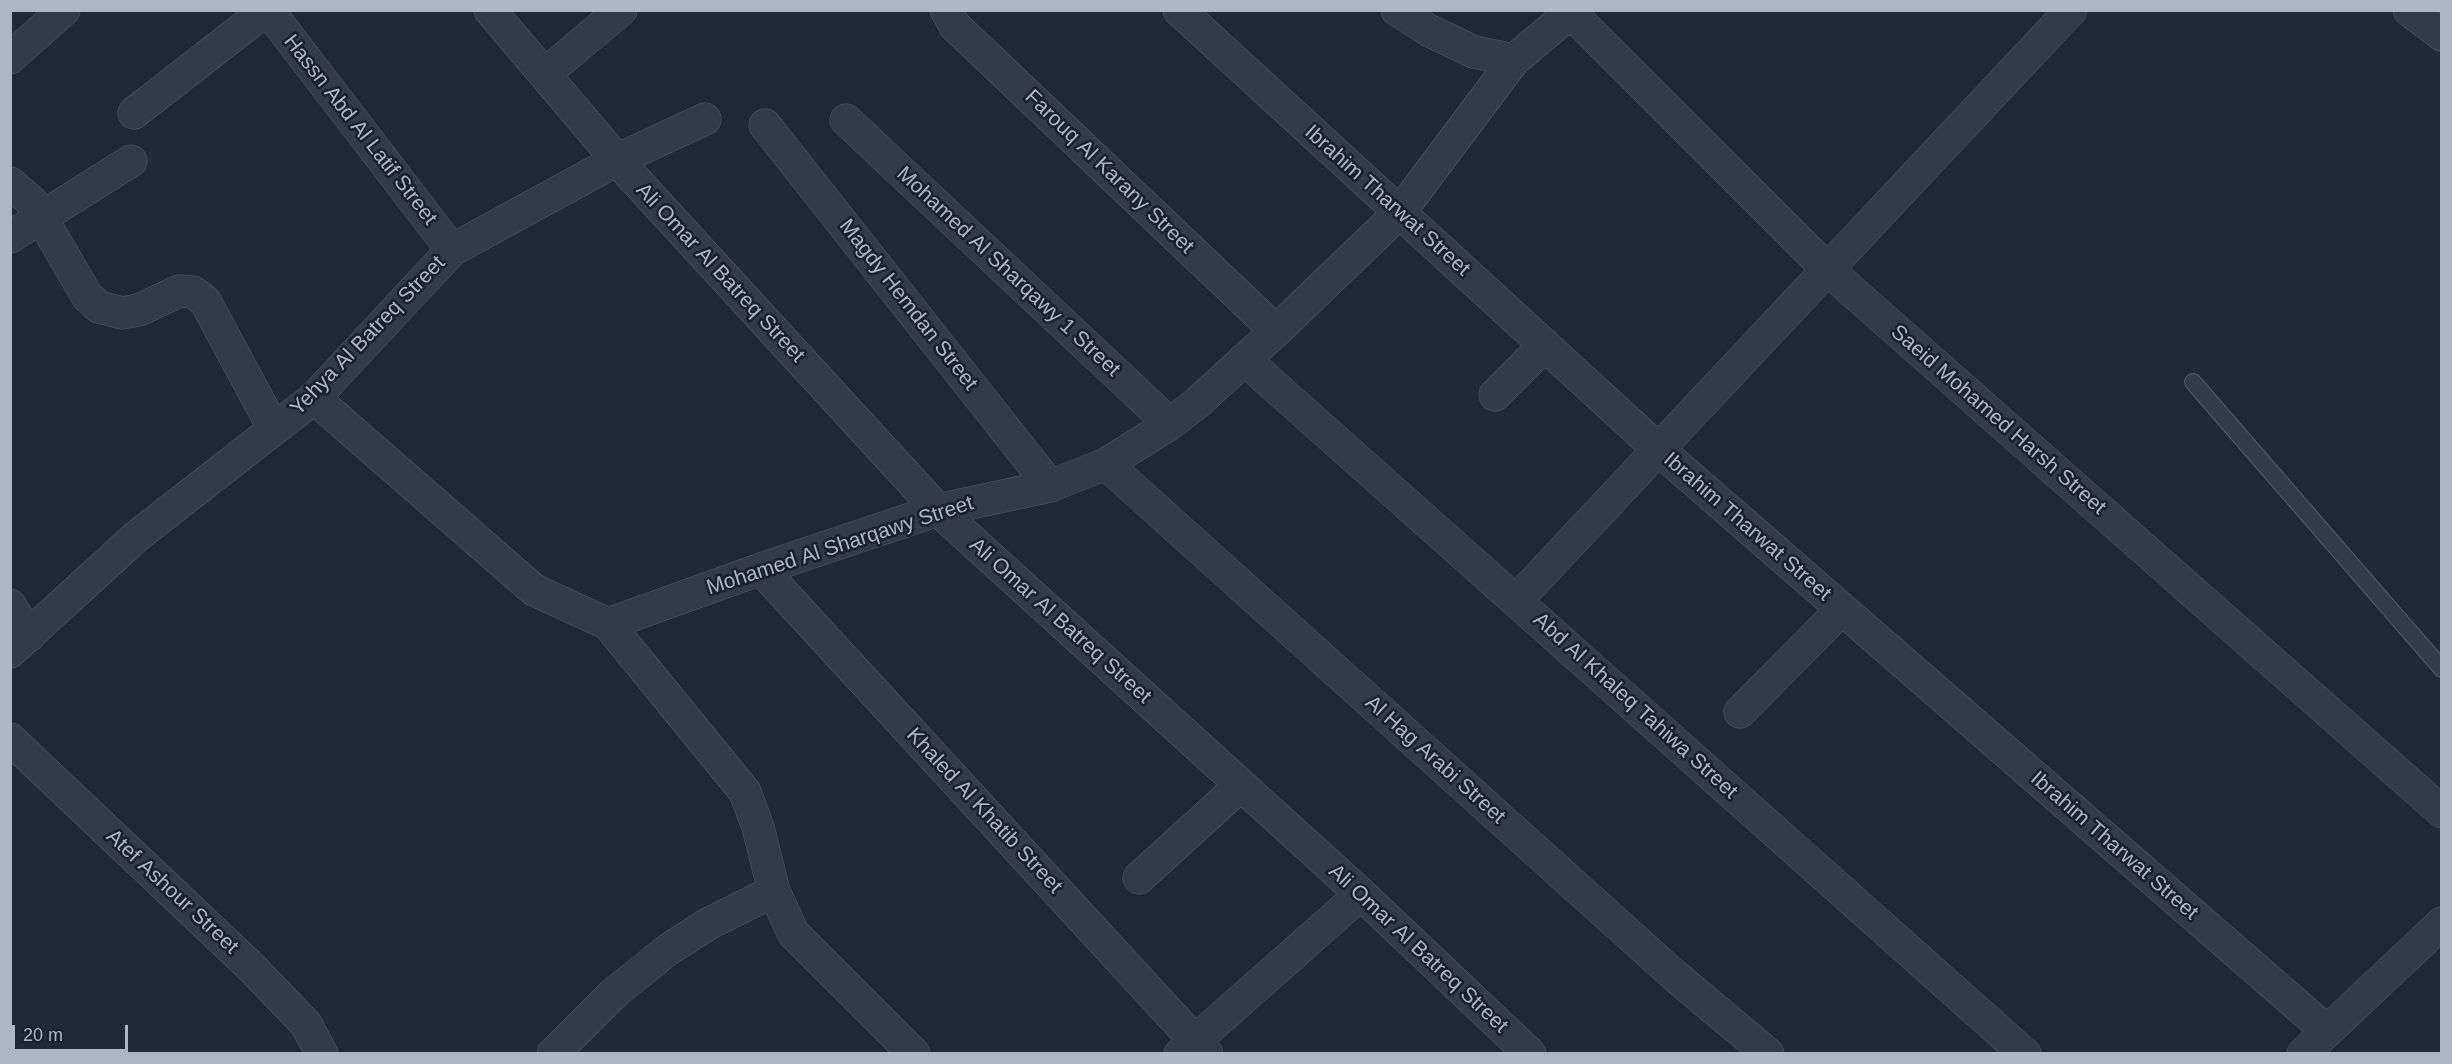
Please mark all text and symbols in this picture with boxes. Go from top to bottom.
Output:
street label: Hassn Abd Al Latif Street [278,30,442,230]
street label: Farouq Al Karany Street [1019,85,1199,259]
street label: Ibrahim Tharwat Street [1299,120,1475,282]
street label: Mohamed Al Sharqawy 1 Street [891,162,1125,382]
street label: Ali Omar Al Batreq Street [630,178,810,368]
street label: Magdy Hemdan Street [833,214,983,396]
street label: Yehya Al Batreq Street [285,251,451,421]
street label: Saeid Mohamed Harsh Street [1885,320,2111,520]
street label: Ibrahim Tharwat Street [1658,447,1836,607]
street label: Mohamed Al Sharqawy Street [703,491,977,601]
street label: Ali Omar Al Batreq Street [964,533,1156,709]
street label: Abd Al Khaleq Tahiwa Street [1528,608,1742,804]
street label: Al Hag Arabi Street [1360,690,1510,830]
street label: Khaled Al Khatib Street [901,723,1067,899]
street label: Ibrahim Tharwat Street [2025,766,2203,926]
street label: Atef Ashour Street [101,824,243,960]
street label: Ali Omar Al Batreq Street [1323,859,1513,1039]
scale bar [15,1013,130,1051]
text: 20 m [23,1025,63,1045]

